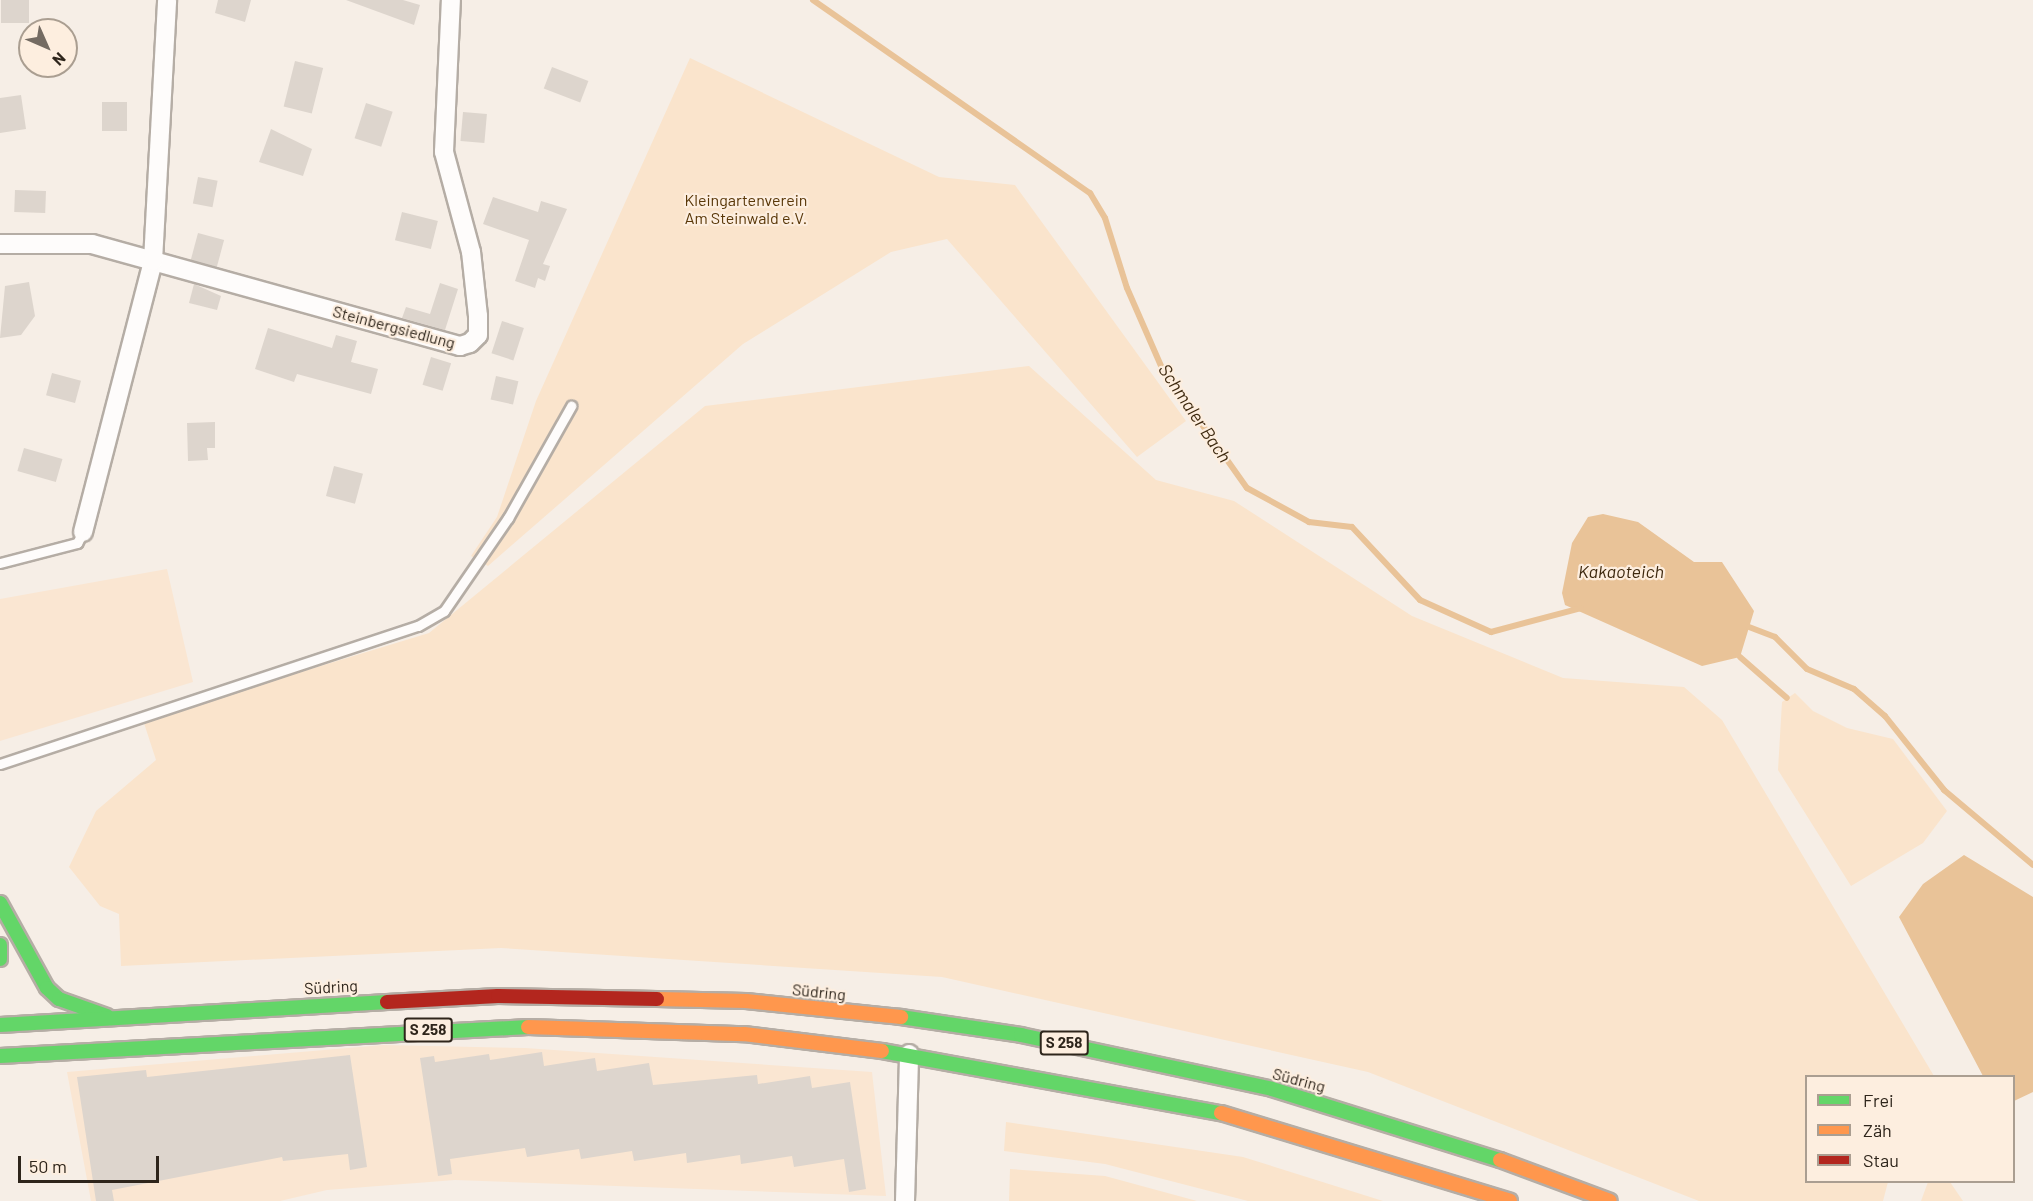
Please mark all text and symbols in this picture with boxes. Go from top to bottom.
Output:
north arrow [18,18,78,78]
text: N [49,49,70,70]
park label: Kleingartenverein Am Steinwald e.V. [685,190,807,228]
street label: Steinbergsiedlung [331,301,457,353]
water label: Schmaler Bach [1154,360,1236,466]
water label: Kakaoteich [1578,560,1664,582]
street label: Südring [304,976,358,998]
street label: Südring [791,980,847,1004]
road number: S 258 [402,1018,454,1042]
road number: S 258 [1038,1031,1090,1055]
street label: Südring [1271,1064,1327,1096]
legend [1805,1075,2015,1183]
text: Frei [1863,1089,1894,1111]
text: Zäh [1863,1119,1892,1141]
scale bar [21,1144,162,1182]
text: Stau [1863,1149,1899,1171]
text: 50 m [29,1155,67,1177]

